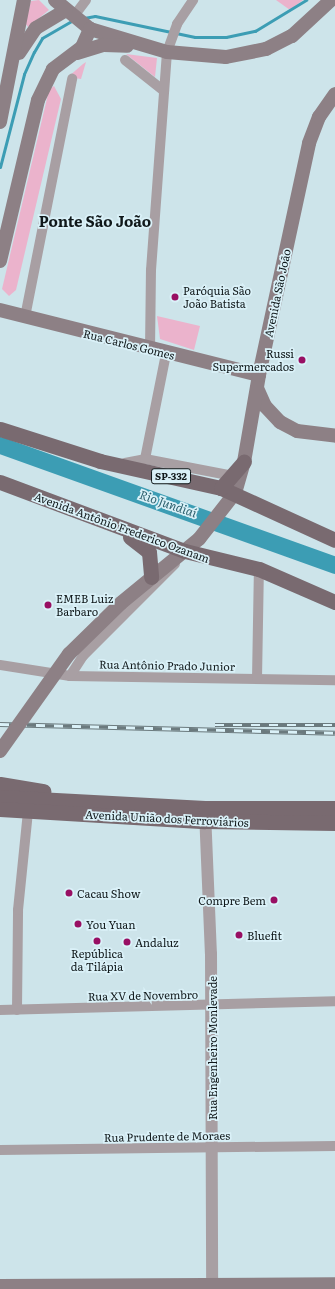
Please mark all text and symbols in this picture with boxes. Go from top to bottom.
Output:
district label: Ponte São João [39,212,151,230]
street label: Avenida São João [261,248,293,338]
place label: Paróquia São João Batista [183,284,251,310]
marker: Paróquia São João Batista [170,292,180,302]
street label: Rua Carlos Gomes [82,326,176,362]
place label: Russi Supermercados [212,347,294,373]
marker: Russi Supermercados [297,355,307,365]
road number: SP-332 [151,468,191,484]
water label: Rio Jundiaí [137,487,199,521]
street label: Avenida Antônio Frederico Ozanam [33,489,211,565]
place label: EMEB Luiz Barbaro [56,592,113,618]
marker: EMEB Luiz Barbaro [43,600,53,610]
street label: Rua Antônio Prado Junior [99,657,235,673]
street label: Avenida União dos Ferroviários [85,807,249,829]
place label: Cacau Show [77,886,140,900]
marker: Cacau Show [64,888,74,898]
place label: Compre Bem [198,893,266,907]
marker: Compre Bem [269,895,279,905]
place label: You Yuan [86,917,135,931]
marker: You Yuan [73,919,83,929]
place label: Bluefit [247,928,282,942]
marker: Bluefit [234,930,244,940]
place label: Andaluz [135,935,179,949]
marker: República da Tilápia [92,936,102,946]
marker: Andaluz [122,937,132,947]
place label: República da Tilápia [71,947,123,973]
street label: Rua Engenheiro Monlevade [205,976,219,1120]
street label: Rua XV de Novembro [88,987,198,1003]
street label: Rua Prudente de Moraes [104,1128,230,1144]

